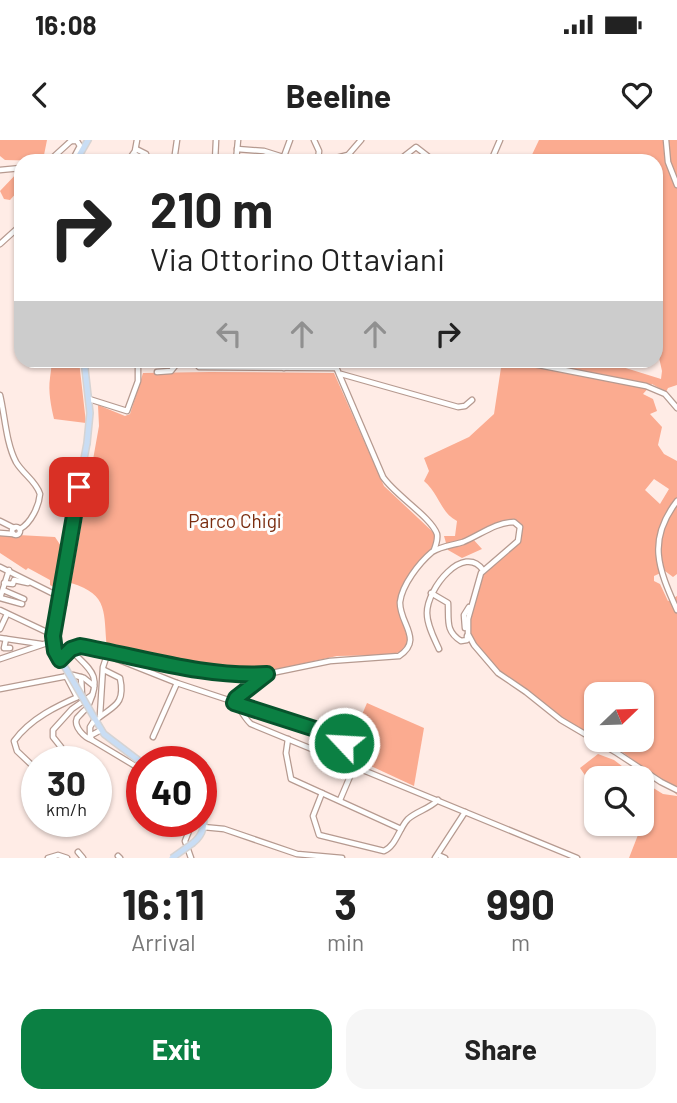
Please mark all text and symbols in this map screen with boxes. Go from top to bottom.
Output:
text: 16:08 [35,9,97,40]
icon: back [21,76,59,114]
text: Beeline [286,76,391,114]
icon: heart [618,76,656,114]
text: 210 m [150,179,273,238]
icon: right [35,182,126,273]
text: Via Ottorino Ottaviani [150,239,445,277]
icon: left [210,315,248,353]
icon: ahead [283,315,321,353]
icon: ahead [356,315,394,353]
icon: right [429,315,467,353]
pin [49,457,109,517]
icon: arrive [60,468,98,506]
park label: Parco Chigi [188,509,282,532]
north arrow [584,682,654,752]
map controls [584,682,654,836]
position arrow [307,706,381,780]
speed limit sign: 40 [126,746,217,837]
text: 30 [47,761,86,803]
button: search [584,766,654,836]
text: km/h [46,798,87,820]
text: 16:11 [122,878,205,928]
text: 3 [334,878,357,928]
text: 990 [486,878,555,928]
text: Arrival [131,928,196,956]
text: min [327,928,364,956]
text: m [511,928,530,956]
button: Exit [21,1009,332,1089]
button: Share [346,1009,656,1089]

